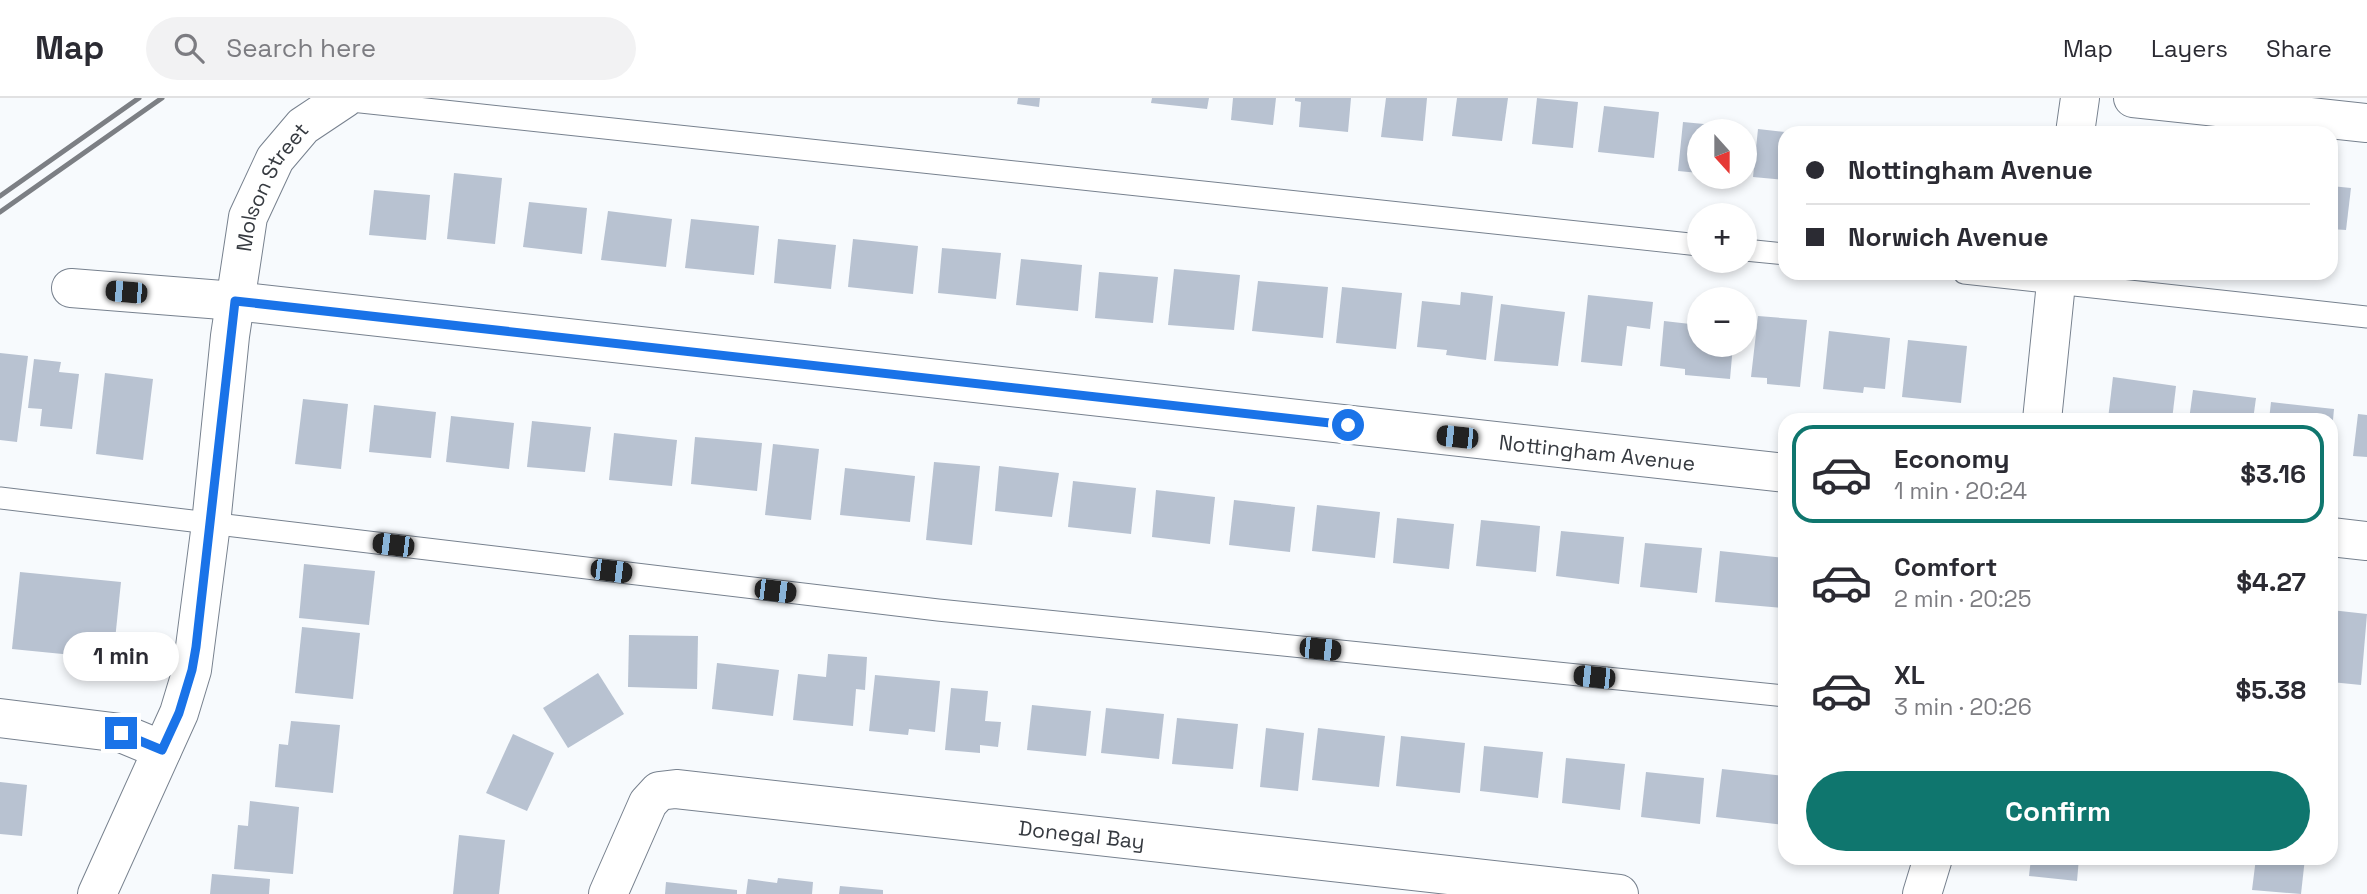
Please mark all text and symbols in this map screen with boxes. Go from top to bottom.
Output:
search box [146,17,636,80]
text: Map [35,27,104,69]
icon: search [170,29,208,67]
text: Search here [226,31,376,65]
text: Map [2063,33,2113,64]
text: Layers [2151,33,2228,64]
text: Share [2266,33,2332,64]
street label: Molson Street [229,116,314,253]
north arrow [1687,119,1757,189]
map controls [1687,119,1757,357]
text: Nottingham Avenue [1848,153,2093,187]
button: + [1687,203,1757,273]
text: Norwich Avenue [1848,220,2048,254]
car [105,280,148,304]
button: − [1687,287,1757,357]
route start [1332,409,1364,441]
car [1436,424,1479,450]
street label: Nottingham Avenue [1498,428,1697,476]
text: Economy [1894,442,2010,476]
icon: car [1810,443,1873,506]
text: $3.16 [2240,457,2306,491]
text: 1 min · 20:24 [1894,476,2027,506]
car [371,532,416,558]
text: Comfort [1894,550,1997,584]
icon: car [1810,551,1873,614]
car [589,558,634,584]
text: $4.27 [2236,565,2306,599]
car [753,578,798,604]
text: 2 min · 20:25 [1894,584,2032,614]
callout: 1 min [63,632,179,680]
car [1299,636,1342,662]
text: 1 min [93,641,149,671]
text: XL [1894,658,1925,692]
icon: car [1810,659,1873,722]
car [1573,664,1616,690]
text: $5.38 [2235,673,2306,707]
text: 3 min · 20:26 [1894,692,2032,722]
route end [105,717,137,749]
button: Confirm [1806,771,2310,851]
street label: Donegal Bay [1017,814,1146,855]

